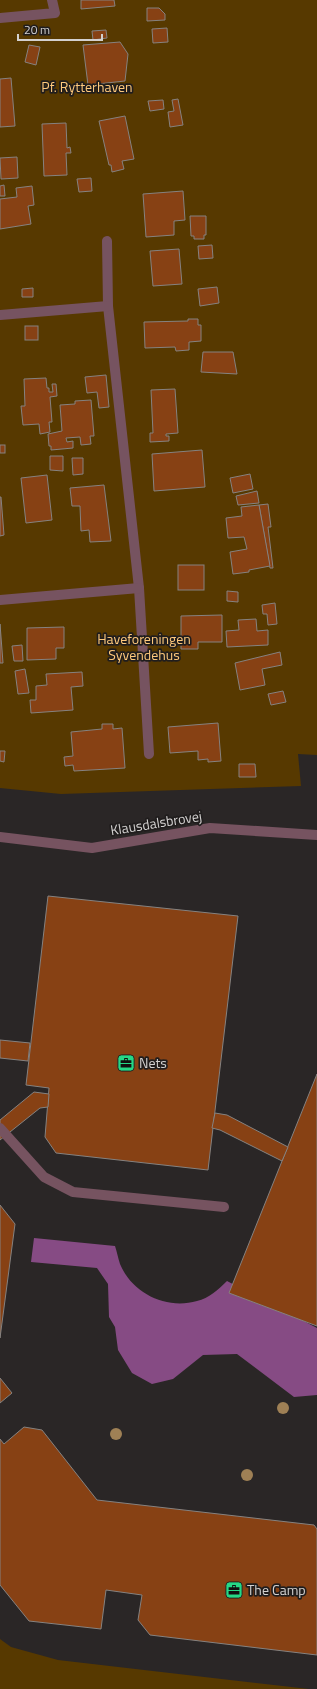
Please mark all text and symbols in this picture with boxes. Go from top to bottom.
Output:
scale bar [18,16,102,42]
text: 20 m [24,20,50,39]
park label: Pf. Rytterhaven [41,76,133,97]
park label: Haveforeningen Syvendehus [97,628,191,665]
street label: Klausdalsbrovej [109,805,203,840]
place label: Nets [139,1052,167,1073]
office icon: Nets [116,1053,136,1073]
place label: The Camp [247,1579,306,1600]
office icon: The Camp [224,1580,244,1600]

